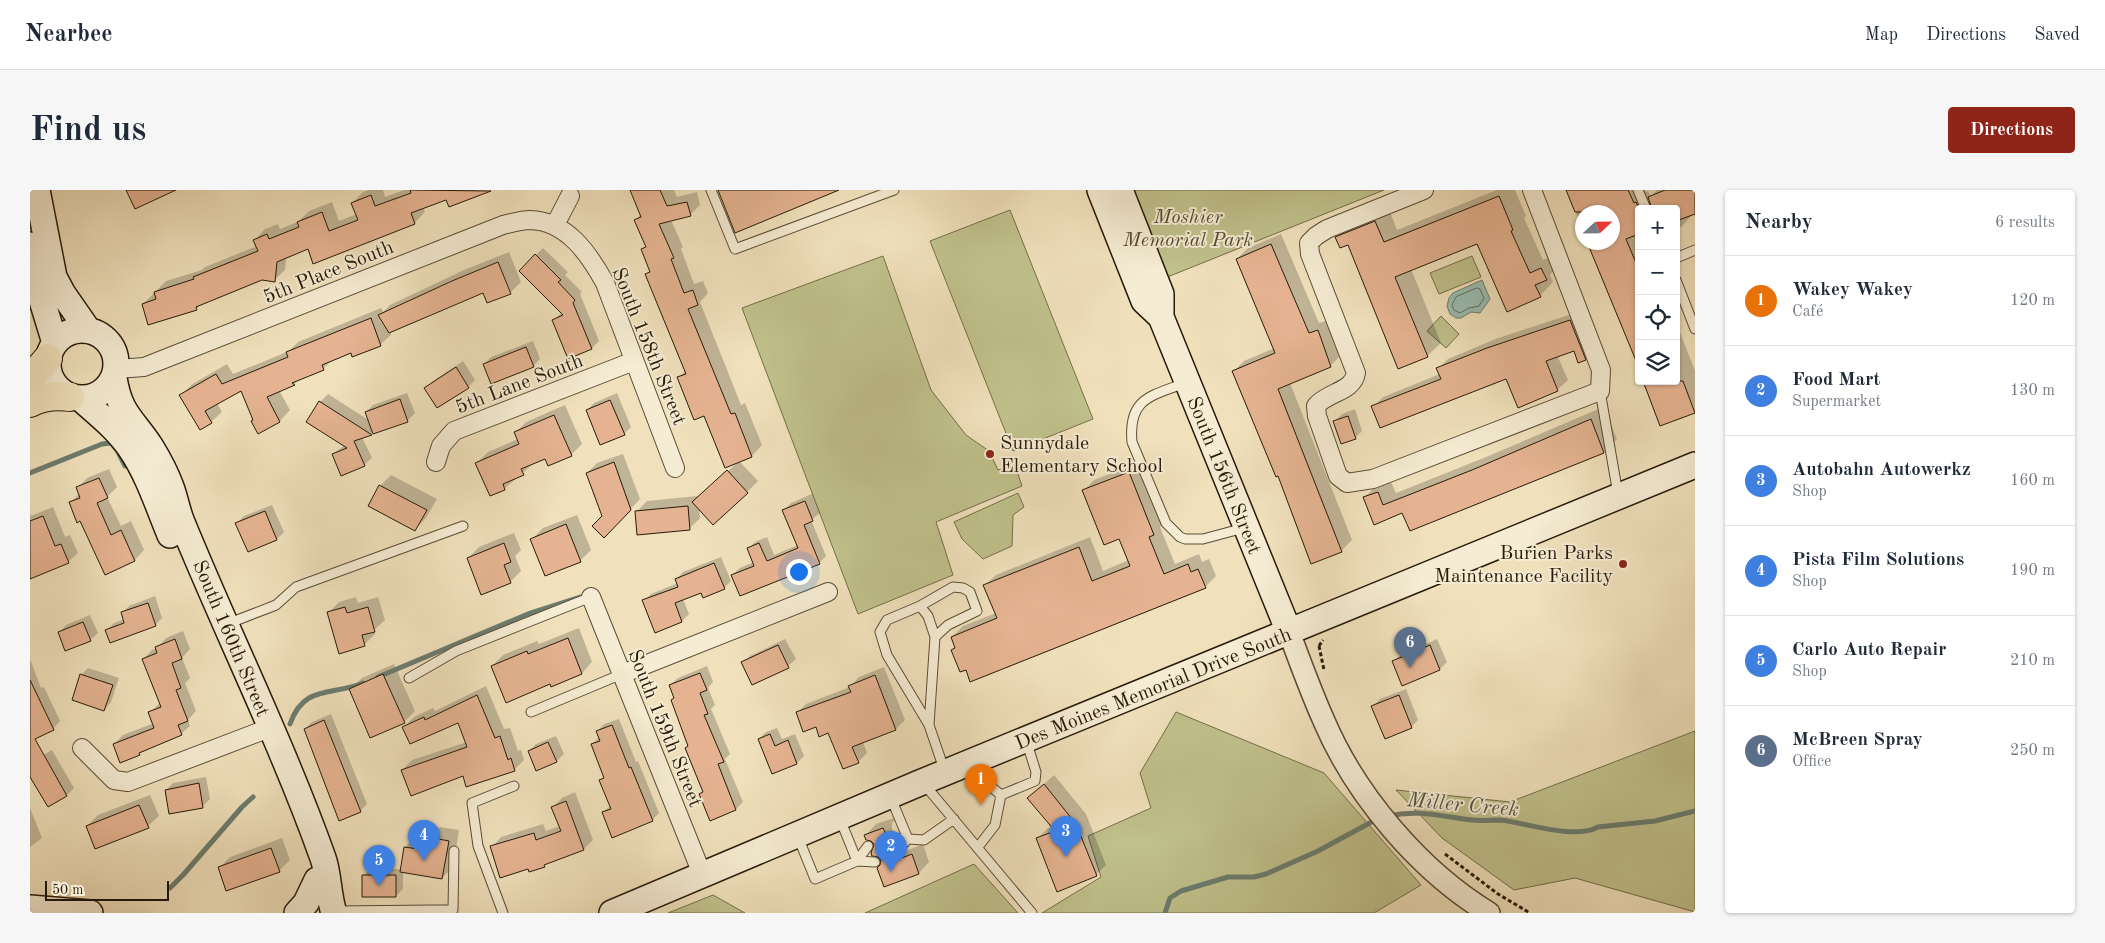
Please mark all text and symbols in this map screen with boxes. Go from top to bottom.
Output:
text: Nearbee [25,23,113,47]
text: Map [1865,26,1898,44]
text: Directions [1926,26,2006,44]
text: Saved [2034,26,2080,44]
button: Directions [1948,107,2075,153]
text: Find us [30,113,146,148]
north arrow [1575,205,1620,250]
map controls [1635,205,1680,385]
button: + [1635,205,1680,250]
park label: Moshier Memorial Park [1122,208,1253,251]
text: Nearby [1745,212,1813,233]
text: 6 results [1995,215,2055,231]
street label: 5th Place South [261,238,397,308]
button: − [1635,250,1680,295]
street label: South 158th Street [607,265,689,428]
text: Wakey Wakey [1792,281,1913,300]
text: 1 [1756,293,1766,309]
text: 120 m [2010,293,2055,309]
button: locate [1635,295,1680,340]
text: Café [1792,304,1823,320]
button: layers [1635,340,1680,385]
street label: 5th Lane South [453,351,586,418]
text: Food Mart [1792,371,1880,390]
text: 2 [1756,383,1766,399]
text: 130 m [2010,383,2055,399]
street label: South 156th Street [1182,394,1264,557]
text: Supermarket [1792,394,1881,410]
place label: Sunnydale Elementary School [1000,434,1163,477]
marker: Sunnydale Elementary School [984,448,996,460]
text: Autobahn Autowerkz [1792,461,1971,480]
text: 3 [1756,473,1766,489]
text: 160 m [2010,473,2055,489]
text: Shop [1792,484,1827,500]
place label: Burien Parks Maintenance Facility [1434,544,1613,587]
text: Pista Film Solutions [1792,551,1964,570]
street label: South 160th Street [188,558,272,720]
marker: Burien Parks Maintenance Facility [1617,558,1629,570]
your location [786,559,812,585]
text: 4 [1756,563,1766,579]
text: 190 m [2010,563,2055,579]
text: Shop [1792,574,1827,590]
street label: Des Moines Memorial Drive South [1013,625,1295,755]
pin: 6 [1394,627,1426,668]
text: Carlo Auto Repair [1792,641,1946,660]
street label: South 159th Street [623,647,705,810]
text: 5 [1756,653,1766,669]
text: 210 m [2010,653,2055,669]
text: Shop [1792,664,1827,680]
text: McBreen Spray [1792,731,1923,750]
text: 6 [1756,743,1766,759]
text: 250 m [2010,743,2055,759]
text: Office [1792,754,1831,770]
pin: 1 [965,764,997,805]
water label: Miller Creek [1405,790,1520,821]
pin: 3 [1050,816,1082,857]
pin: 4 [408,820,440,861]
pin: 2 [875,831,907,872]
pin: 5 [363,845,395,886]
scale bar [45,878,169,901]
text: 50 m [52,883,83,897]

